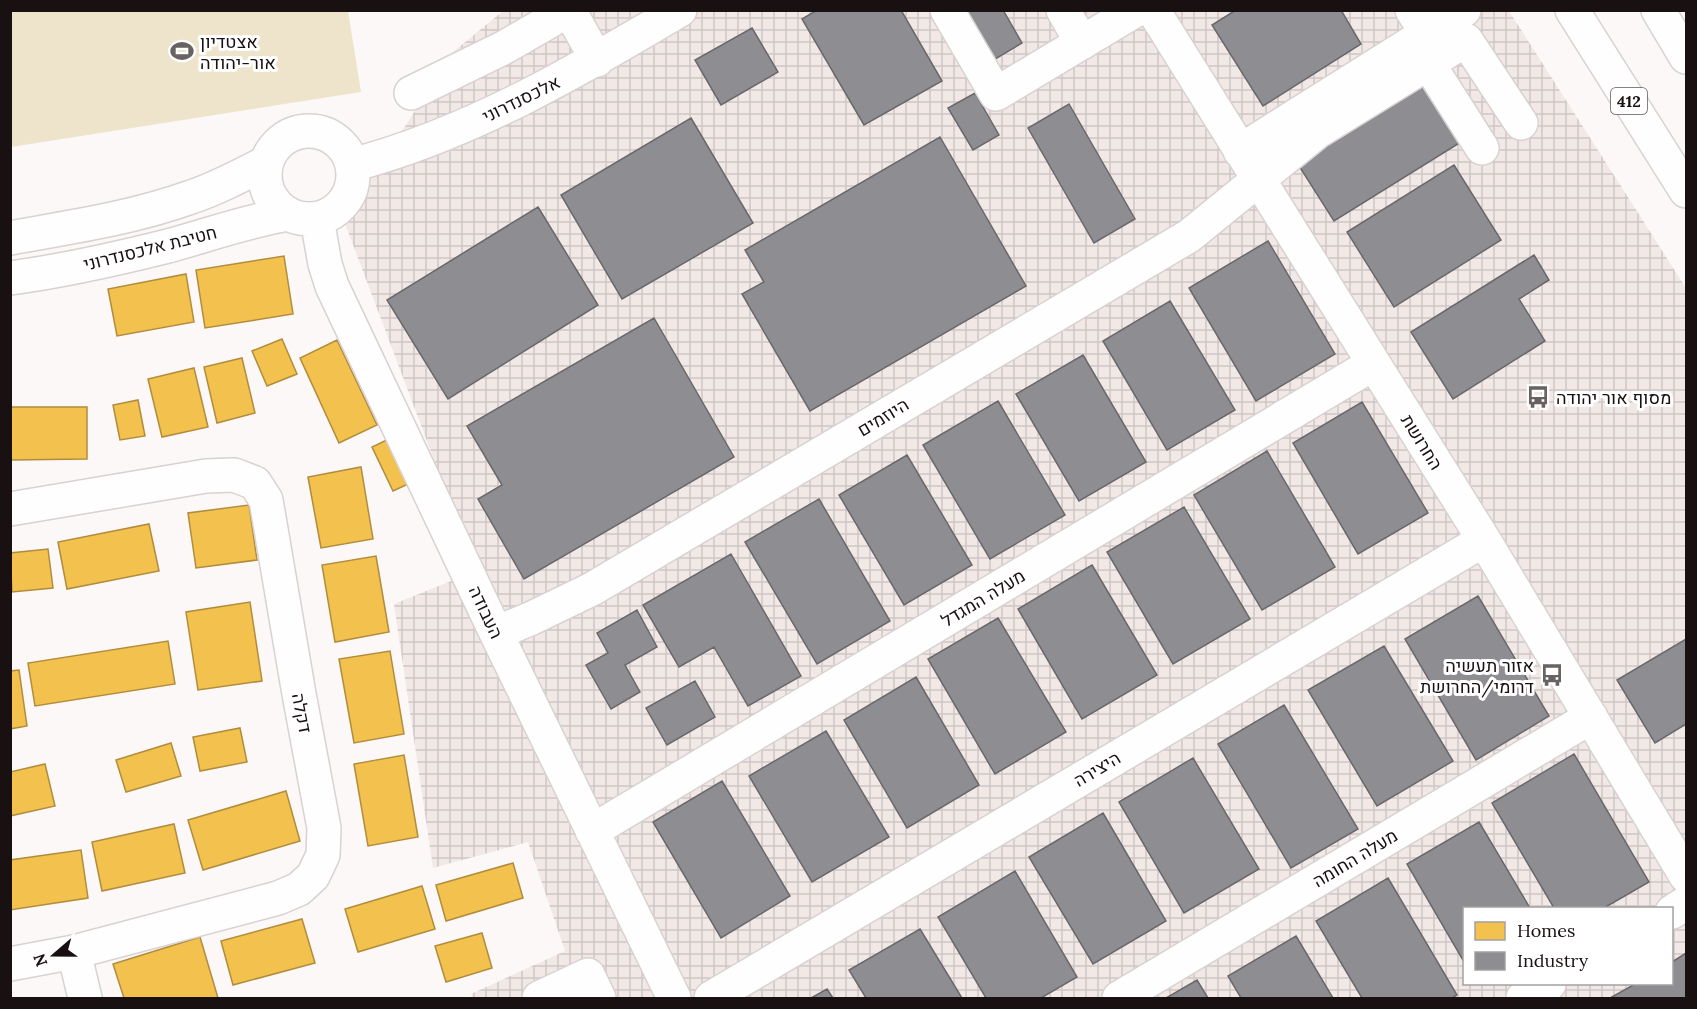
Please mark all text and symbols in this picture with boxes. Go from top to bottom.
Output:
place label: אצטדיון אור-יהודה [200,30,276,74]
sports icon: אצטדיון אור-יהודה [169,38,195,64]
street label: אלכסנדרוני [478,70,564,128]
road number: 412 [1611,88,1647,114]
street label: חטיבת אלכסנדרוני [81,220,219,276]
bus stop icon: מסוף אור יהודה [1525,384,1551,410]
place label: מסוף אור יהודה [1556,386,1671,409]
street label: היוזמים [853,393,913,441]
street label: החרושת [1396,410,1448,474]
street label: מעלה המגדל [937,564,1029,632]
street label: העבודה [464,582,508,642]
place label: אזור תעשיה דרומי/החרושת [1420,654,1534,698]
bus stop icon: אזור תעשיה דרומי/החרושת [1539,662,1565,688]
street label: דקלה [287,691,317,735]
street label: היצירה [1069,746,1125,792]
street label: מעלה החומה [1308,824,1402,892]
legend [1463,907,1673,985]
text: Homes [1517,919,1575,942]
north arrow [24,925,84,985]
text: Industry [1517,949,1589,972]
text: N [28,951,51,969]

